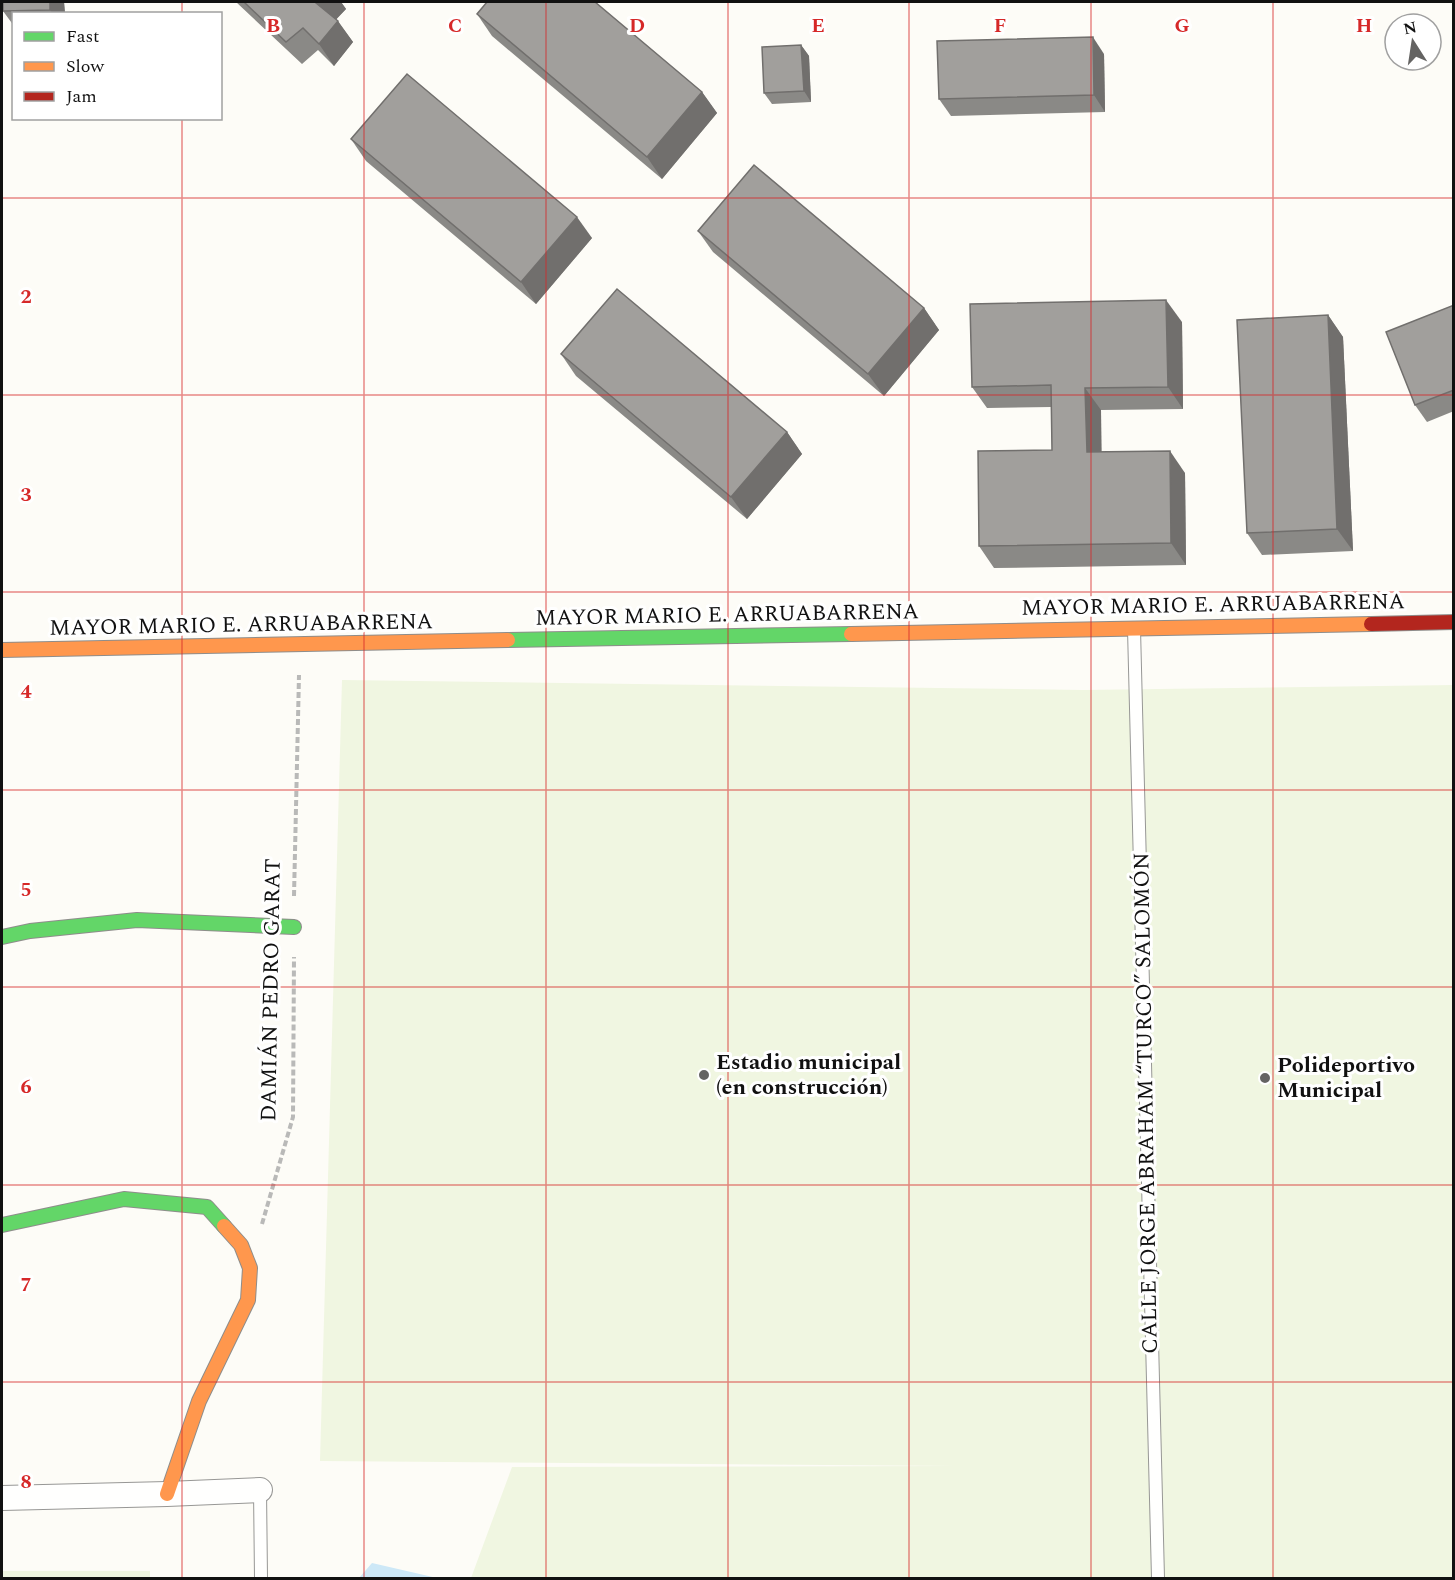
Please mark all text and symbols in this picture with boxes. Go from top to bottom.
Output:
text: B [266,11,280,41]
text: C [448,11,462,41]
text: D [629,11,645,41]
text: E [811,11,825,41]
text: F [994,11,1006,41]
text: G [1174,11,1190,41]
text: H [1356,11,1372,41]
legend [12,12,222,120]
north arrow [1383,12,1443,72]
text: N [1401,15,1419,41]
text: Fast [66,23,99,50]
text: Slow [66,53,105,80]
text: Jam [66,83,97,110]
text: 2 [20,282,32,312]
text: 3 [20,480,32,510]
street label: MAYOR MARIO E. ARRUABARRENA [1021,585,1405,625]
street label: MAYOR MARIO E. ARRUABARRENA [535,595,919,635]
street label: MAYOR MARIO E. ARRUABARRENA [49,605,433,645]
text: 4 [20,677,32,707]
street label: CALLE JORGE ABRAHAM “TURCO” SALOMÓN [1125,852,1167,1354]
street label: DAMIÁN PEDRO GARAT [252,858,290,1122]
text: 5 [20,875,32,905]
place label: Estadio municipal (en construcción) [716,1046,901,1104]
place label: Polideportivo Municipal [1277,1049,1415,1107]
marker: Estadio municipal (en construcción) [697,1068,711,1082]
marker: Polideportivo Municipal [1258,1071,1272,1085]
text: 6 [20,1072,32,1102]
text: 7 [20,1270,32,1300]
text: 8 [20,1467,32,1497]

